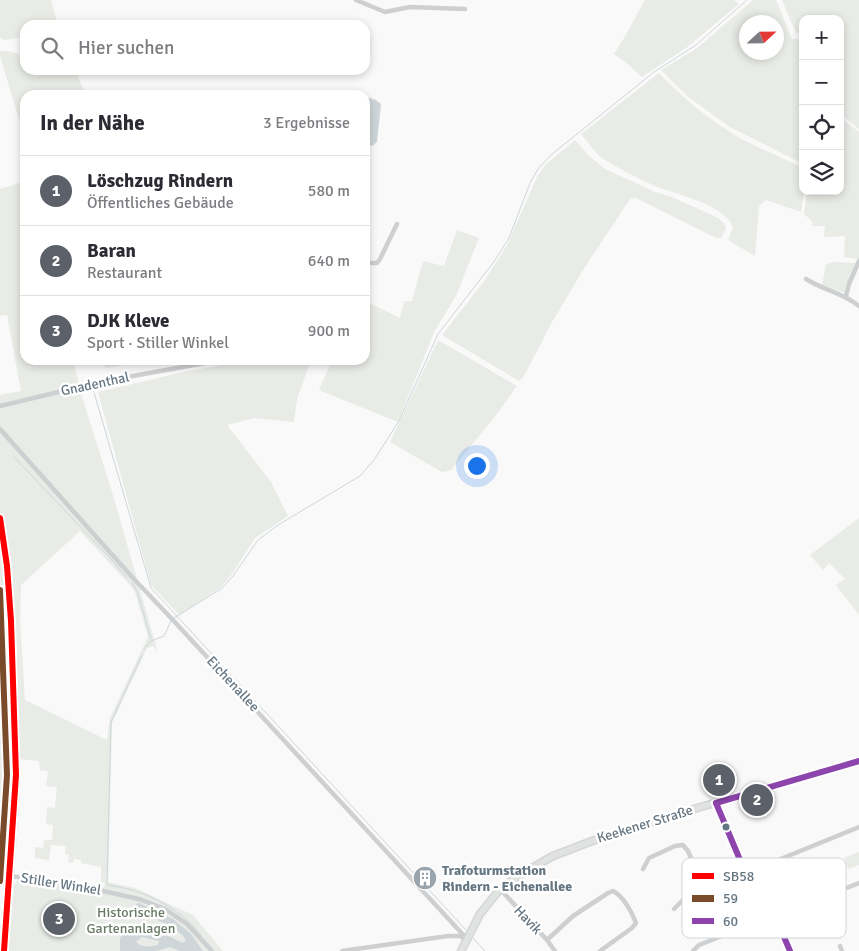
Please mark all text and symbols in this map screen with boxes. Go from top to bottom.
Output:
north arrow [739,15,784,60]
map controls [799,15,844,195]
button: + [799,15,844,60]
search box [20,20,370,75]
icon: search [38,34,66,62]
text: Hier suchen [78,36,174,60]
button: − [799,60,844,105]
button: locate [799,105,844,150]
text: In der Nähe [40,110,145,136]
text: 3 Ergebnisse [263,113,350,133]
button: layers [799,150,844,195]
text: Löschzug Rindern [87,169,233,193]
text: 1 [52,181,60,201]
text: 580 m [308,181,350,201]
text: Öffentliches Gebäude [87,193,234,213]
text: Baran [87,239,136,263]
text: 2 [52,251,60,271]
text: 640 m [308,251,350,271]
text: Restaurant [87,263,162,283]
text: DJK Kleve [87,309,169,333]
text: 3 [52,321,60,341]
text: 900 m [308,321,350,341]
text: Sport · Stiller Winkel [87,333,229,353]
street label: Gnadenthal [59,368,131,400]
your location [464,453,490,479]
street label: Eichenallee [203,653,263,715]
pin: 1 [703,761,735,799]
pin: 2 [741,781,773,819]
street label: Keekener Straße [595,801,695,847]
unlabelled marker [721,822,731,832]
legend [682,858,846,938]
place label: Trafoturmstation Rindern - Eichenallee [442,862,572,895]
building icon: Trafoturmstation Rindern - Eichenallee [412,865,438,891]
text: SB58 [723,868,754,885]
street label: Stiller Winkel [20,869,102,899]
text: 59 [723,890,738,907]
pin: 3 [43,900,75,938]
street label: Havik [510,902,546,938]
park label: Historische Gartenanlagen [87,904,175,937]
text: 60 [723,913,738,930]

